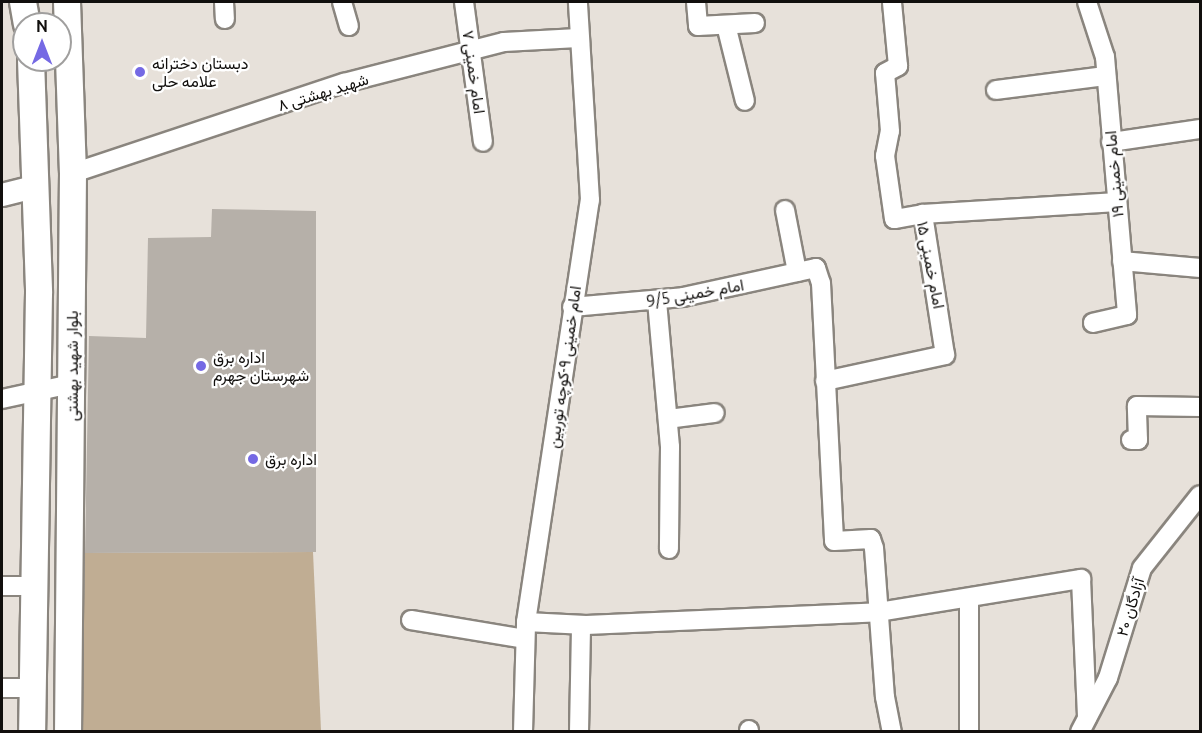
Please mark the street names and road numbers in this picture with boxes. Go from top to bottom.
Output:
street label: امام خمینی ۷ [459,29,489,115]
street label: شهید بهشتی ۸ [275,69,371,115]
street label: امام خمینی ۱۹ [1101,130,1127,218]
street label: امام خمینی ۱۵ [913,220,949,310]
street label: امام خمینی 9/5 [645,275,745,311]
street label: امام خمینی ۹-کوچه توربین [543,285,585,449]
street label: بلوار شهید بهشتی [62,311,82,421]
street label: آزادگان ۲۰ [1112,575,1148,639]

